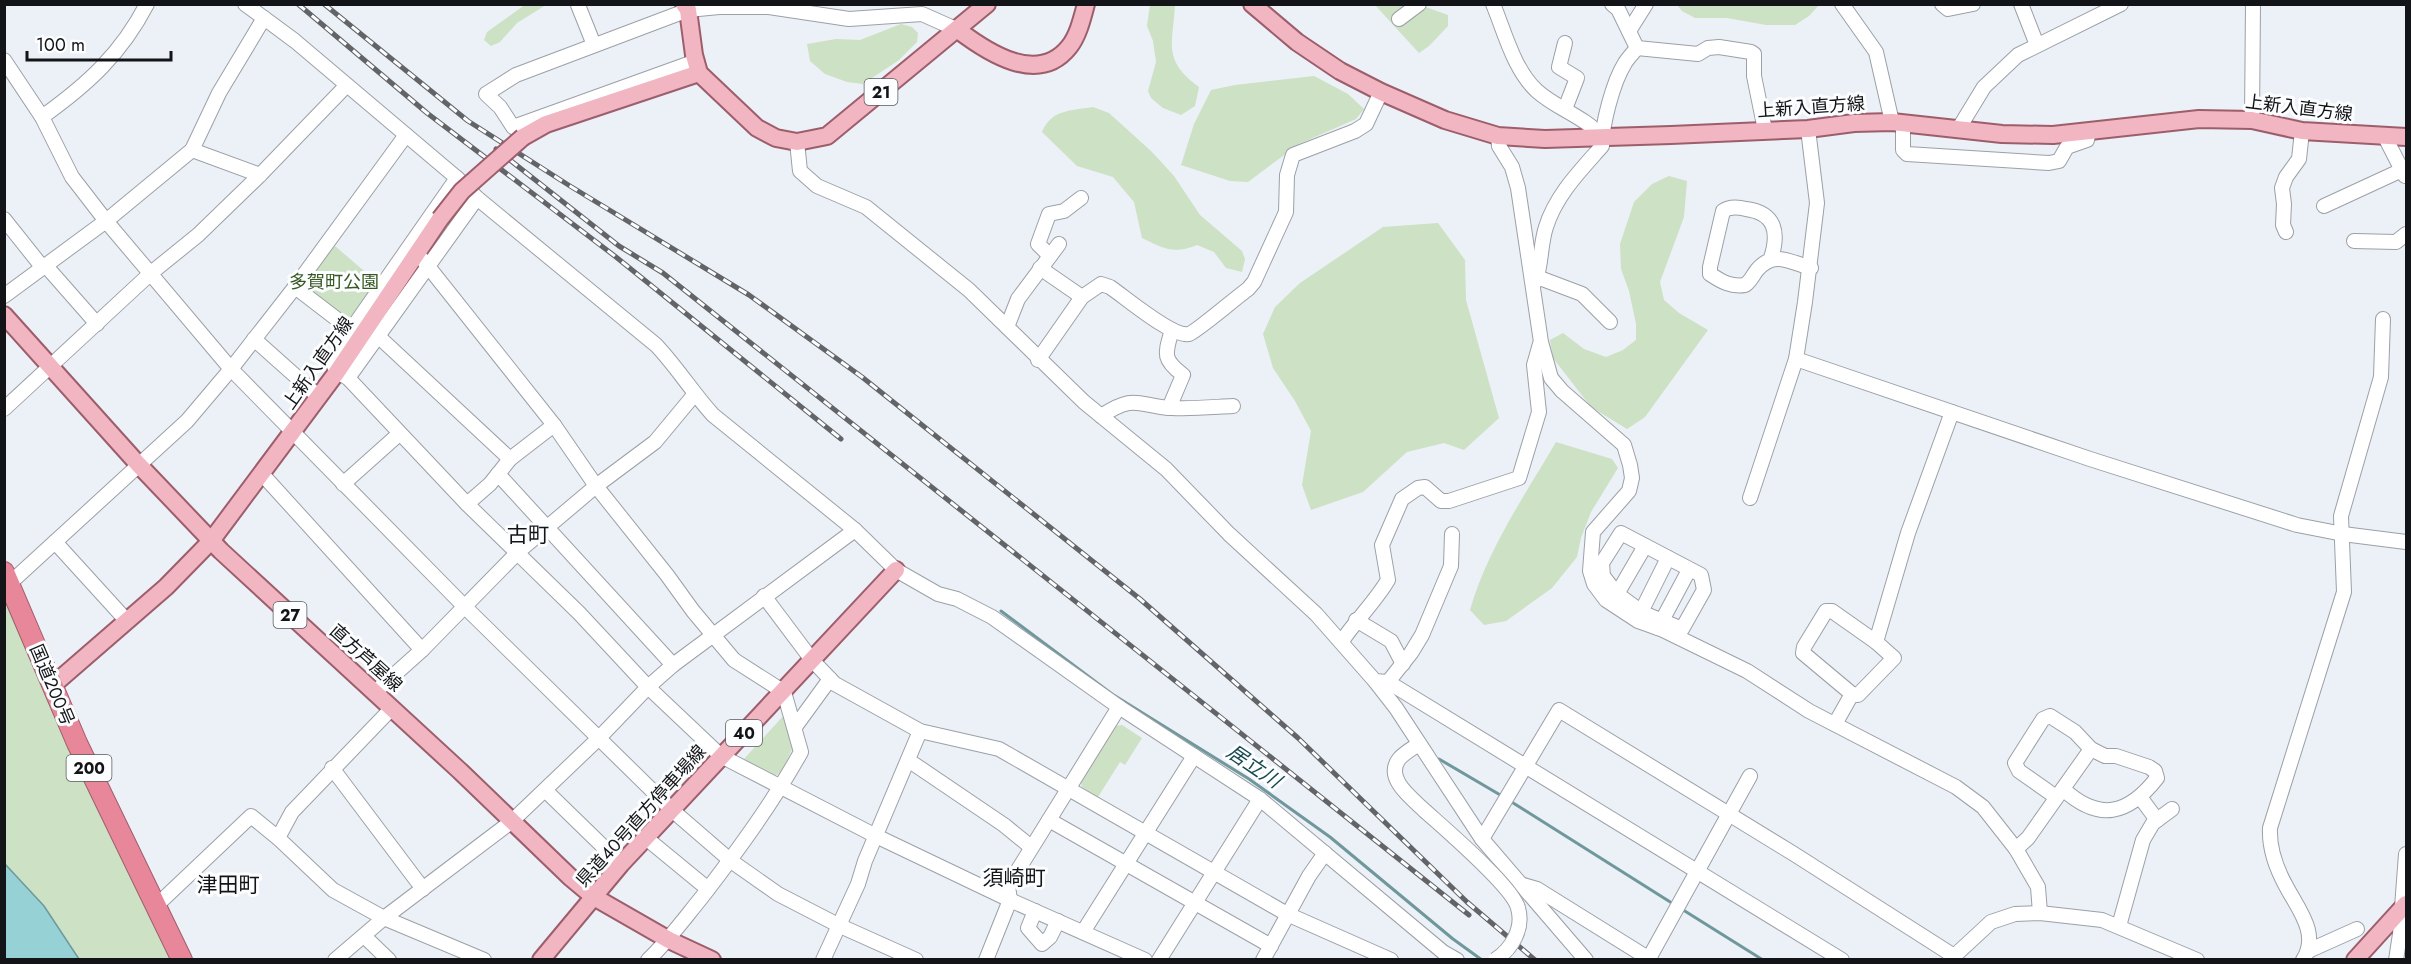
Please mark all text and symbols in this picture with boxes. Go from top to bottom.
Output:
scale bar [27,24,171,62]
text: 100 m [36,32,85,58]
road number: 21 [864,79,898,105]
street label: 上新入直方線 [2244,89,2354,127]
street label: 上新入直方線 [1756,90,1866,124]
park label: 多賀町公園 [289,269,379,295]
street label: 上新入直方線 [276,311,360,415]
district label: 古町 [507,520,549,550]
road number: 27 [274,602,306,628]
street label: 直方芦屋線 [324,618,408,698]
street label: 国道200号 [23,640,81,730]
road number: 40 [726,720,762,746]
water label: 居立川 [1221,738,1288,796]
street label: 県道40号直方停車場線 [570,739,712,893]
road number: 200 [66,755,112,781]
district label: 須崎町 [983,863,1046,893]
district label: 津田町 [197,870,260,900]

